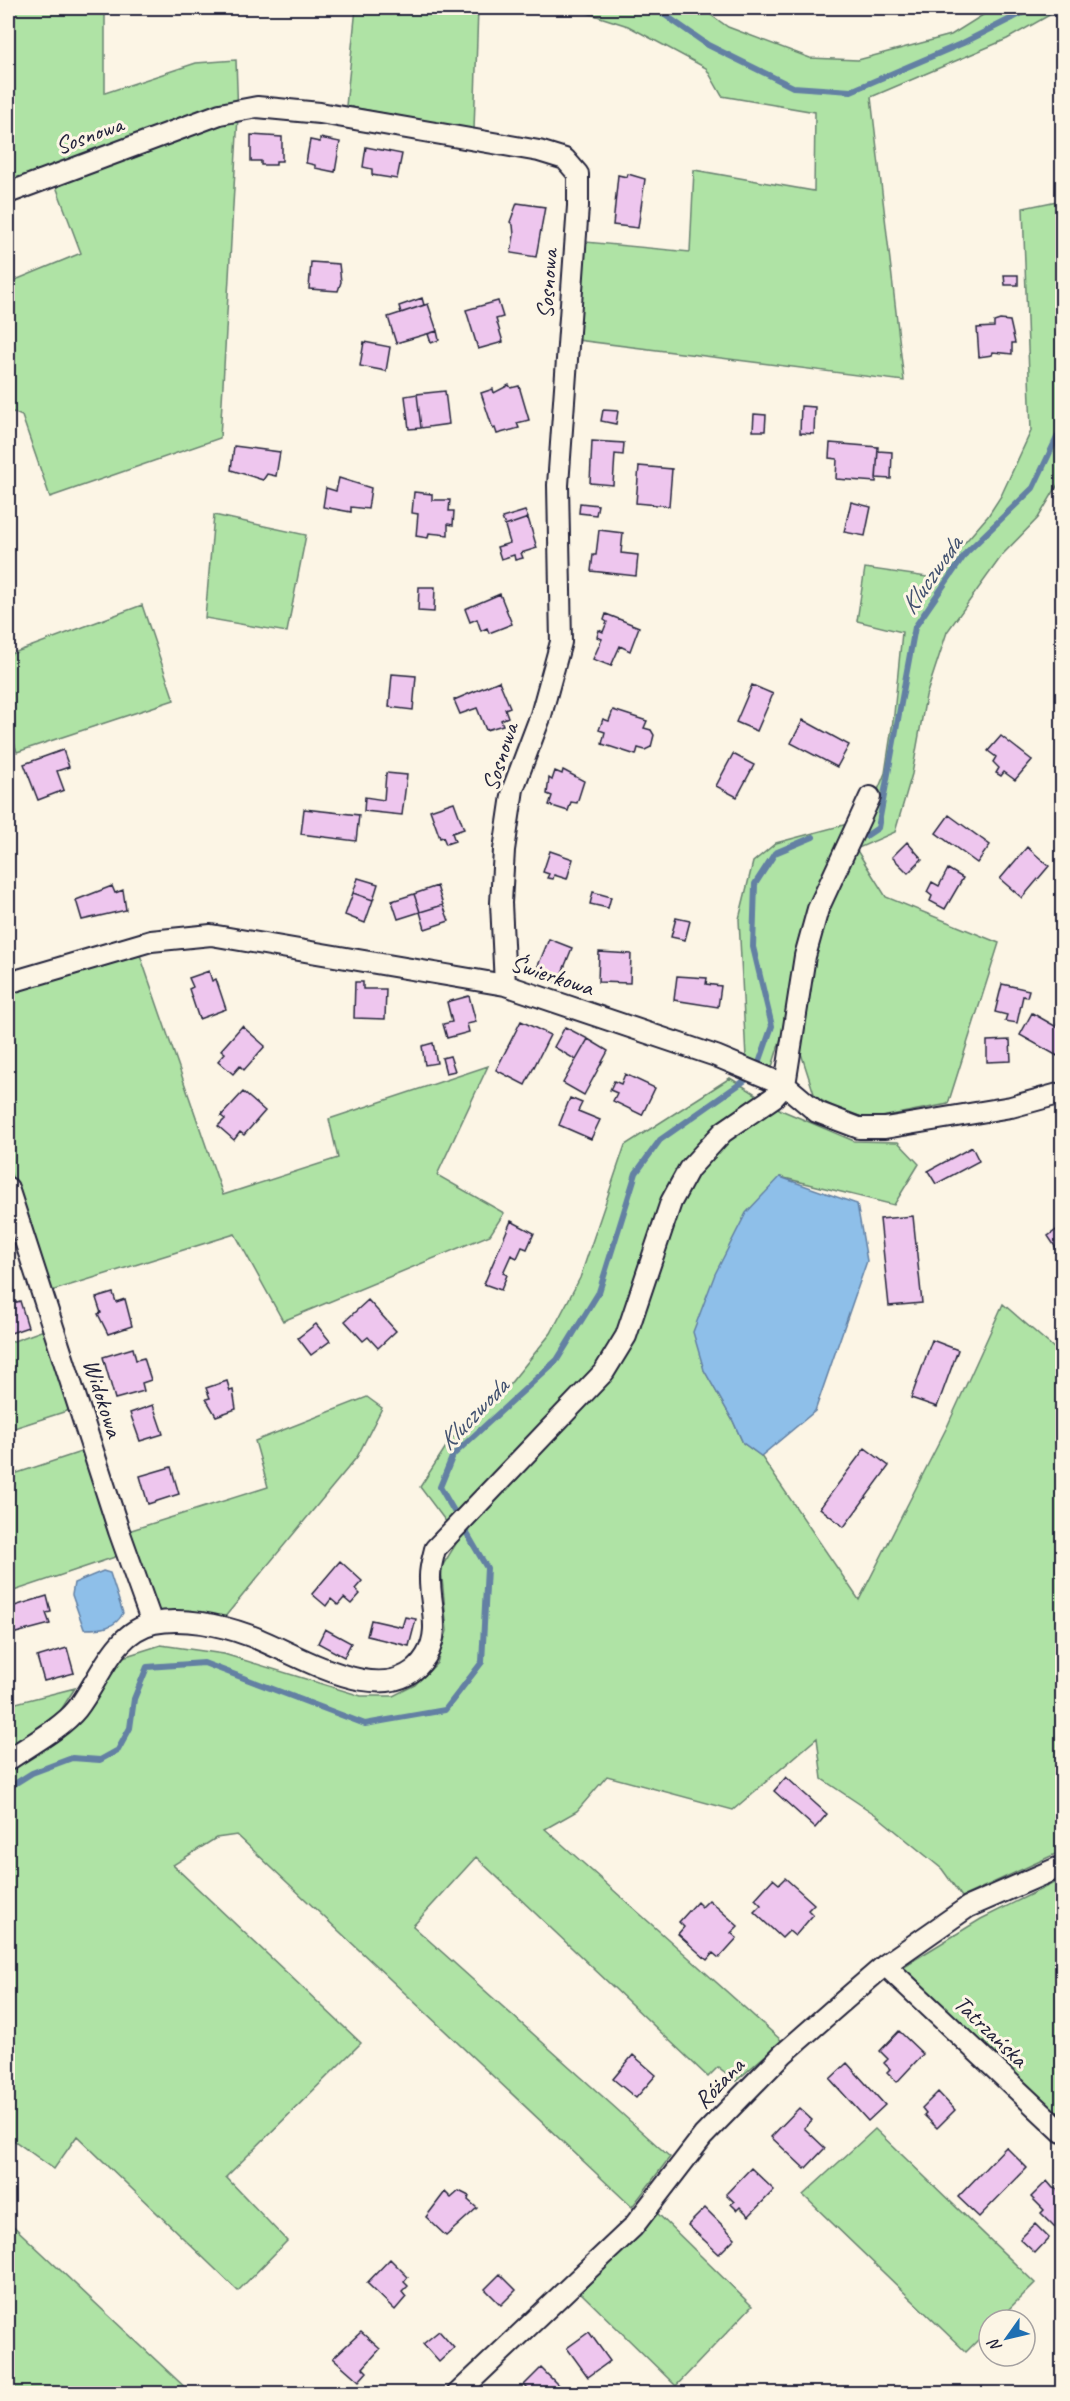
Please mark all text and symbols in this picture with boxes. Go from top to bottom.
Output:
street label: Sosnowa [51,108,129,161]
street label: Sosnowa [530,246,565,320]
water label: Kluczwoda [892,527,972,621]
street label: Sosnowa [475,717,526,795]
street label: Świerkowa [507,948,599,1003]
street label: Widokowa [76,1355,130,1442]
water label: Kluczwoda [431,1368,518,1457]
street label: Tatrzańska [948,1988,1035,2075]
street label: Różana [687,2050,752,2115]
north arrow [977,2308,1037,2368]
text: N [983,2334,1006,2356]

